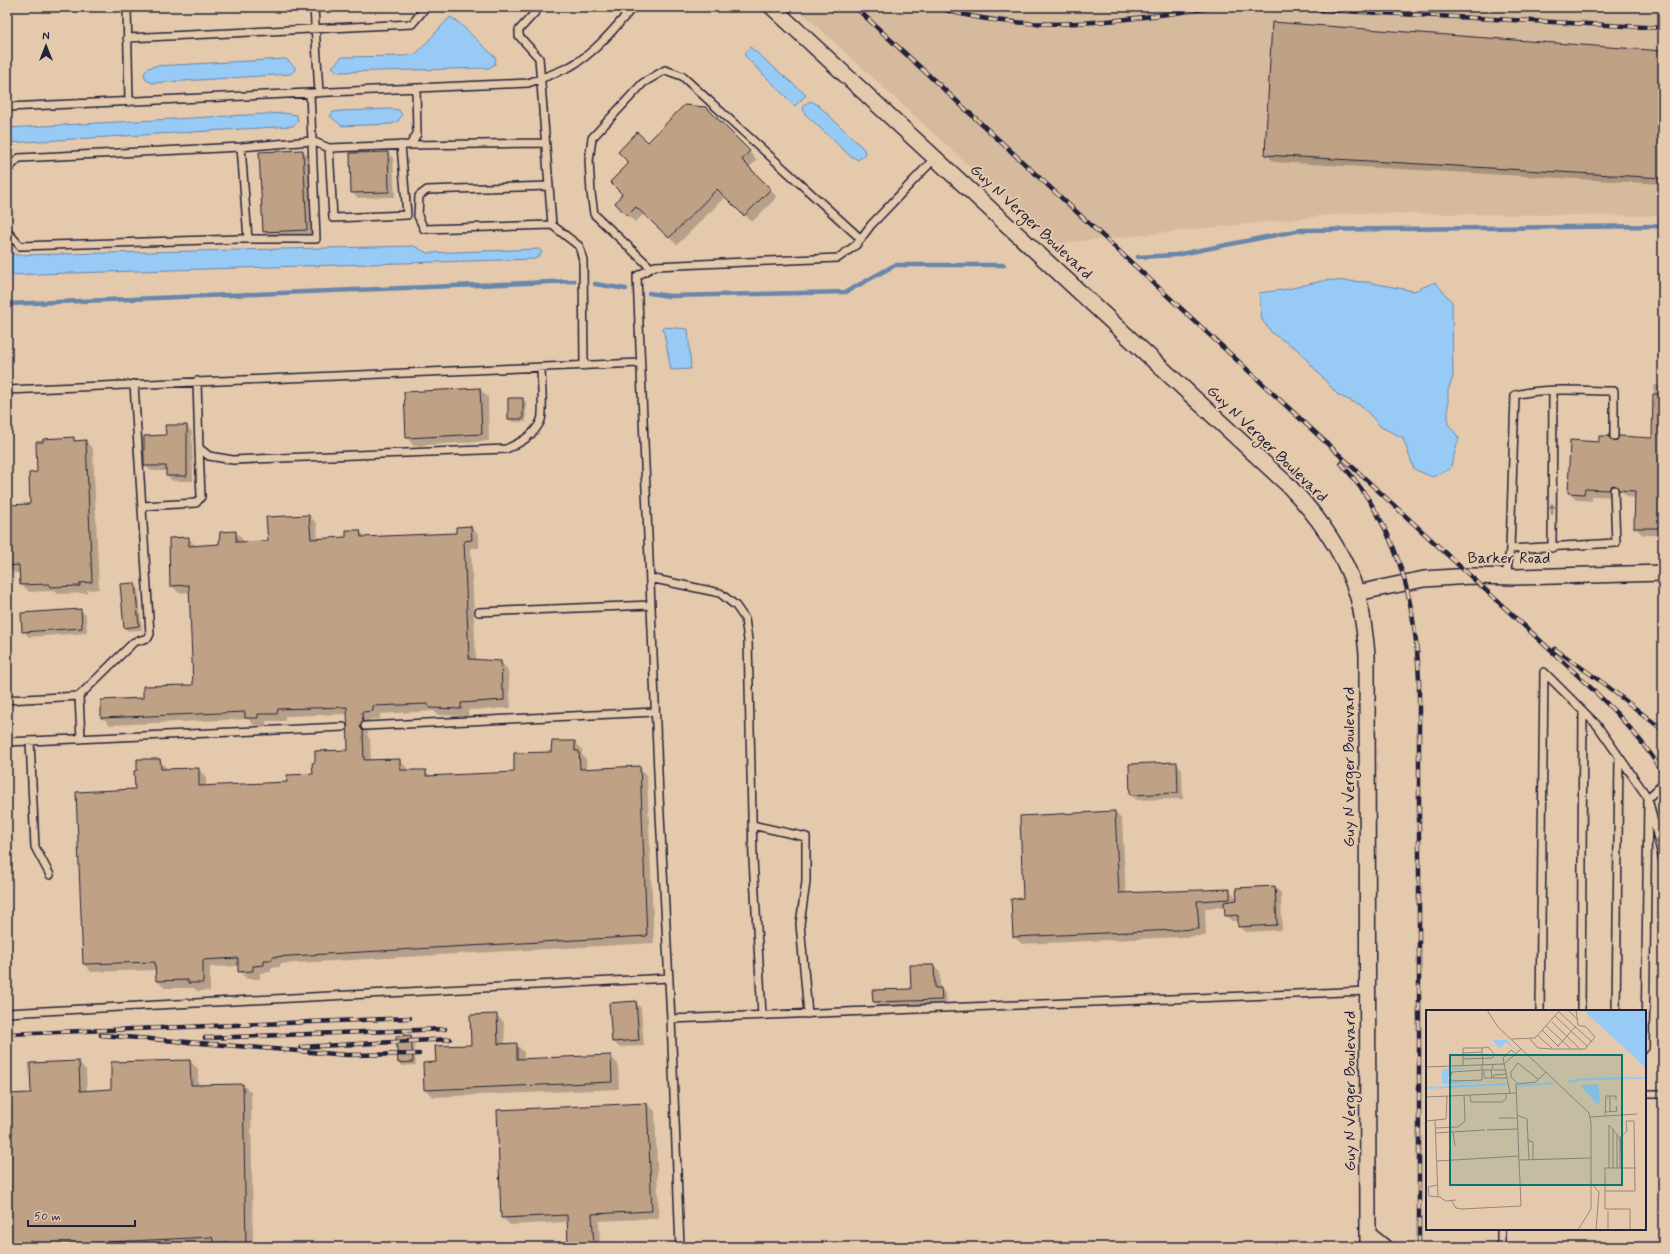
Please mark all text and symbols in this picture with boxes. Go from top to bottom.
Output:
north arrow [26,26,66,66]
text: N [42,30,50,44]
street label: Guy N Verger Boulevard [964,160,1097,285]
street label: Guy N Verger Boulevard [1201,381,1332,508]
one-way arrow [1549,502,1555,515]
street label: Barker Road [1468,548,1550,569]
street label: Guy N Verger Boulevard [1339,687,1361,847]
inset map [1426,1010,1646,1230]
street label: Guy N Verger Boulevard [1340,1011,1362,1171]
scale bar [28,1202,135,1228]
text: 50 m [34,1209,61,1225]

